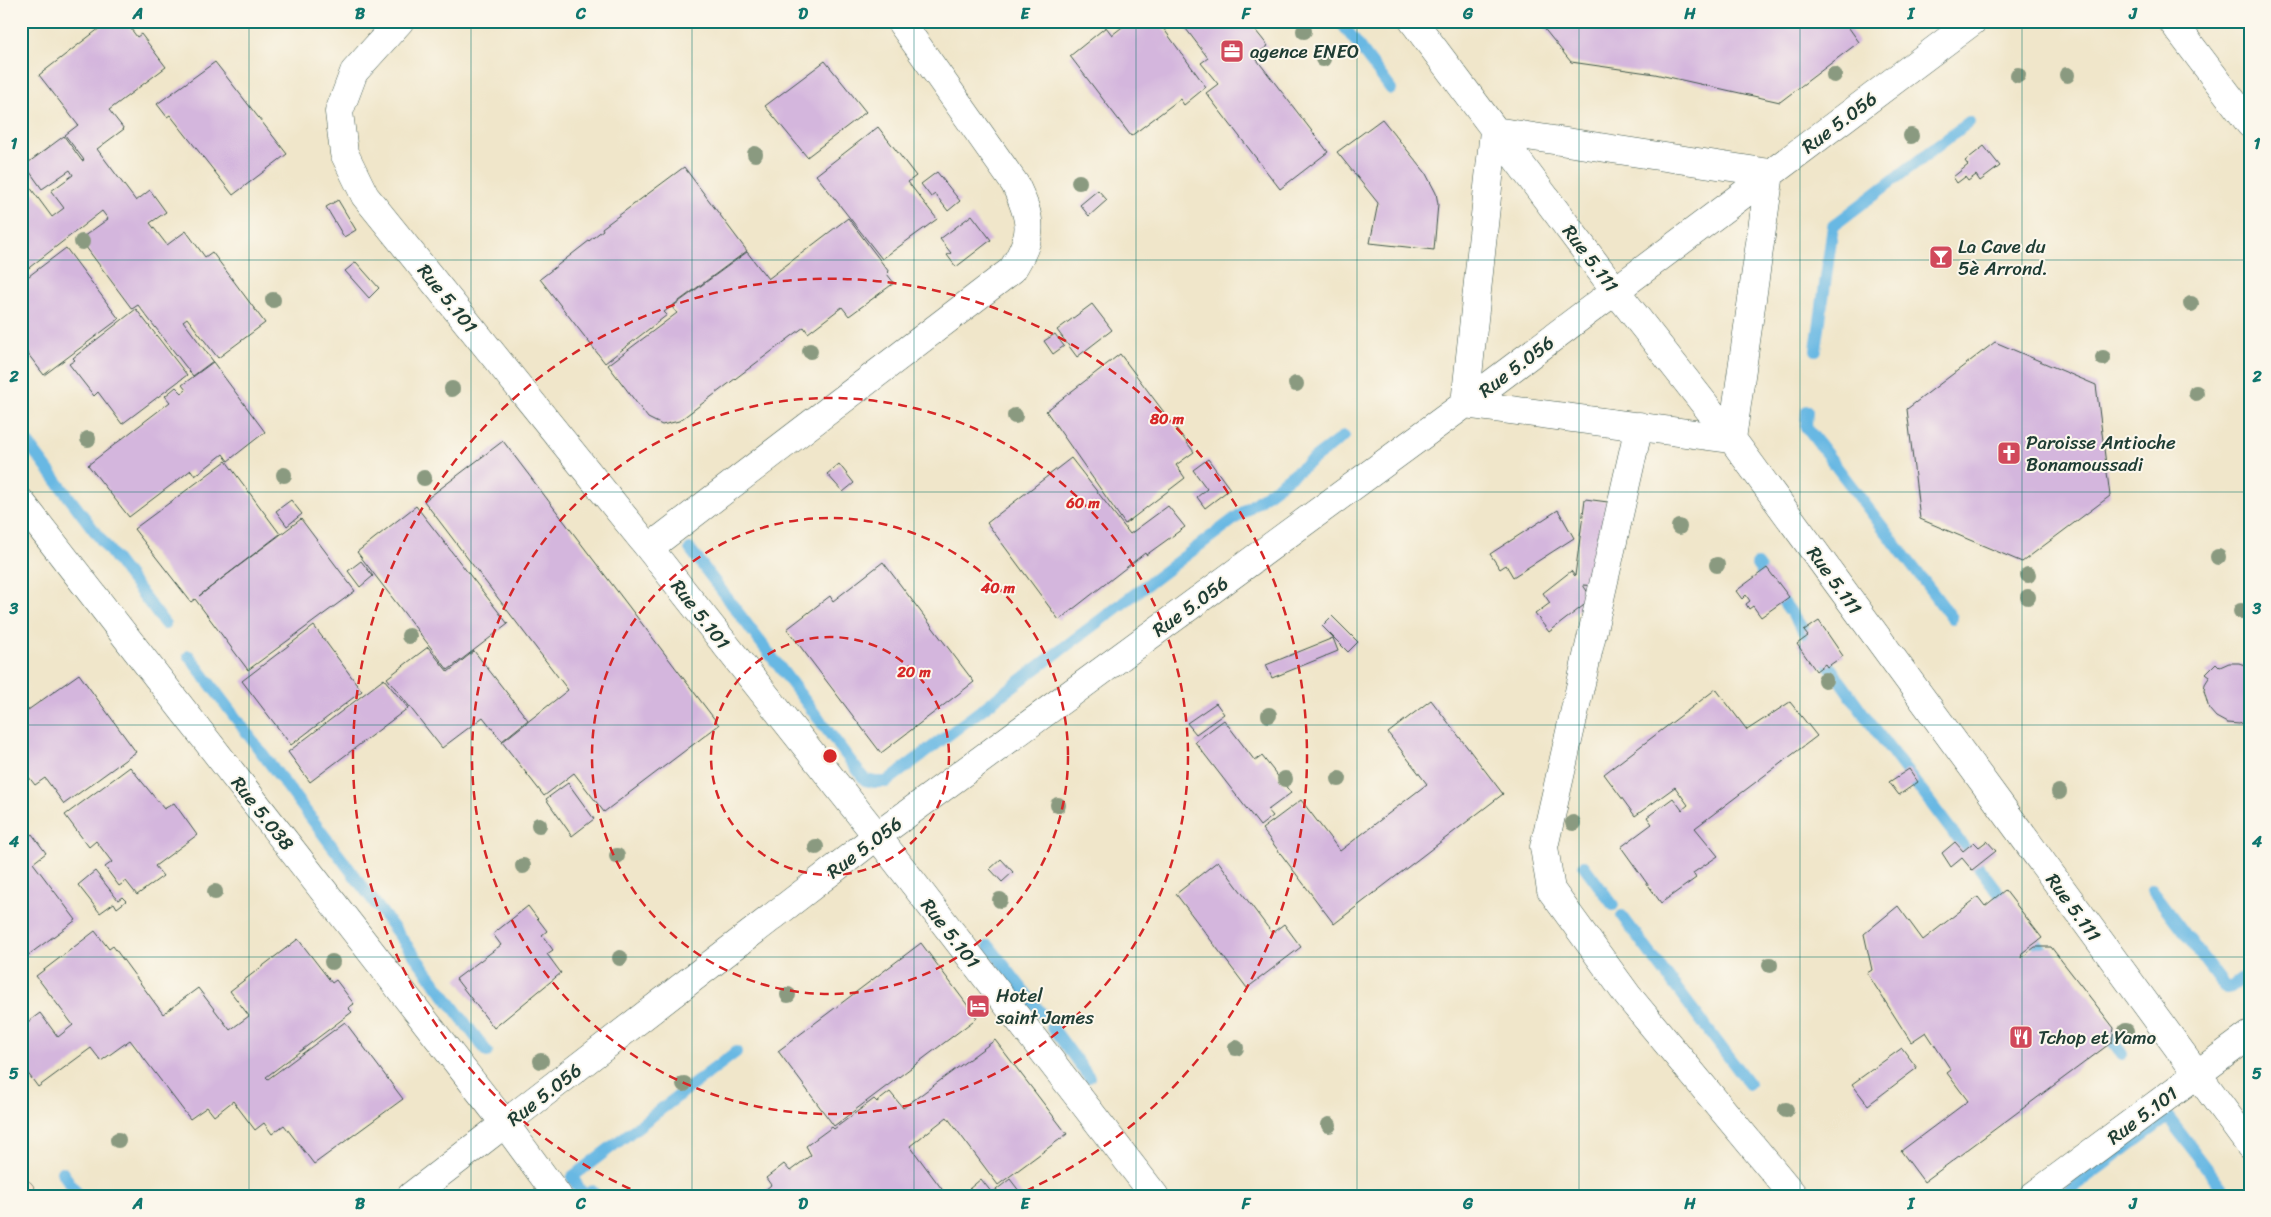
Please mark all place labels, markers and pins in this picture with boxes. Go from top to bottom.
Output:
place label: agence ENEO [1250,35,1359,68]
office icon: agence ENEO [1219,38,1245,64]
place label: La Cave du 5è Arrond. [1958,230,2048,285]
bar icon: La Cave du 5è Arrond. [1928,244,1954,270]
place label: Paroisse Antioche Bonamoussadi [2026,426,2176,481]
church icon: Paroisse Antioche Bonamoussadi [1996,440,2022,466]
centre of rings [821,747,839,765]
place label: Hotel saint James [995,979,1094,1034]
hotel icon: Hotel saint James [965,993,991,1019]
place label: Tchop et Yamo [2038,1021,2157,1054]
restaurant icon: Tchop et Yamo [2008,1024,2034,1050]

